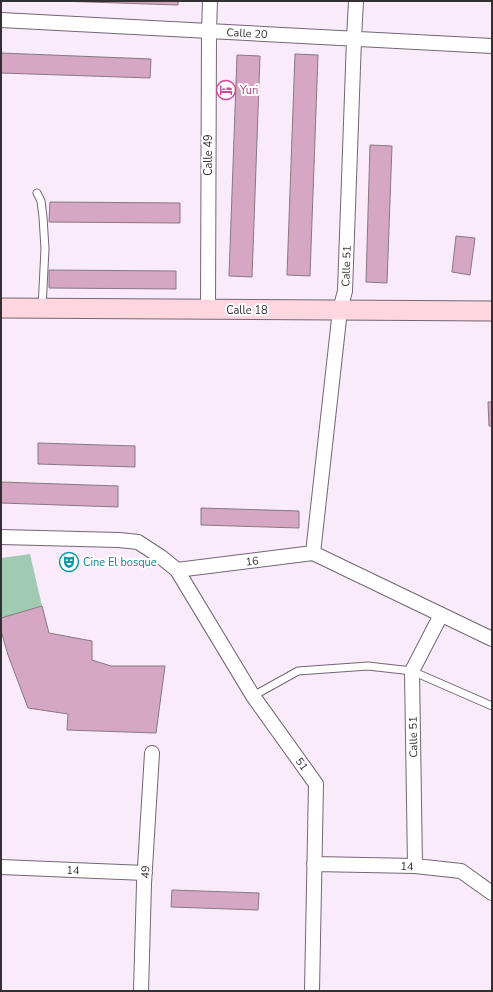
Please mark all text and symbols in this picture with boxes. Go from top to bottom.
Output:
street label: Calle 20 [226,25,268,42]
hotel icon: Yuri [215,79,237,101]
place label: Yuri [239,83,258,98]
street label: Calle 49 [201,134,216,176]
street label: Calle 51 [338,245,355,287]
street label: Calle 18 [226,303,268,318]
theatre icon: Cine El bosque [58,551,80,573]
street label: 16 [245,553,260,570]
place label: Cine El bosque [83,555,157,570]
street label: Calle 51 [406,716,421,758]
street label: 51 [292,755,312,774]
street label: 14 [400,859,414,874]
street label: 14 [66,863,80,878]
street label: 49 [138,865,153,879]

